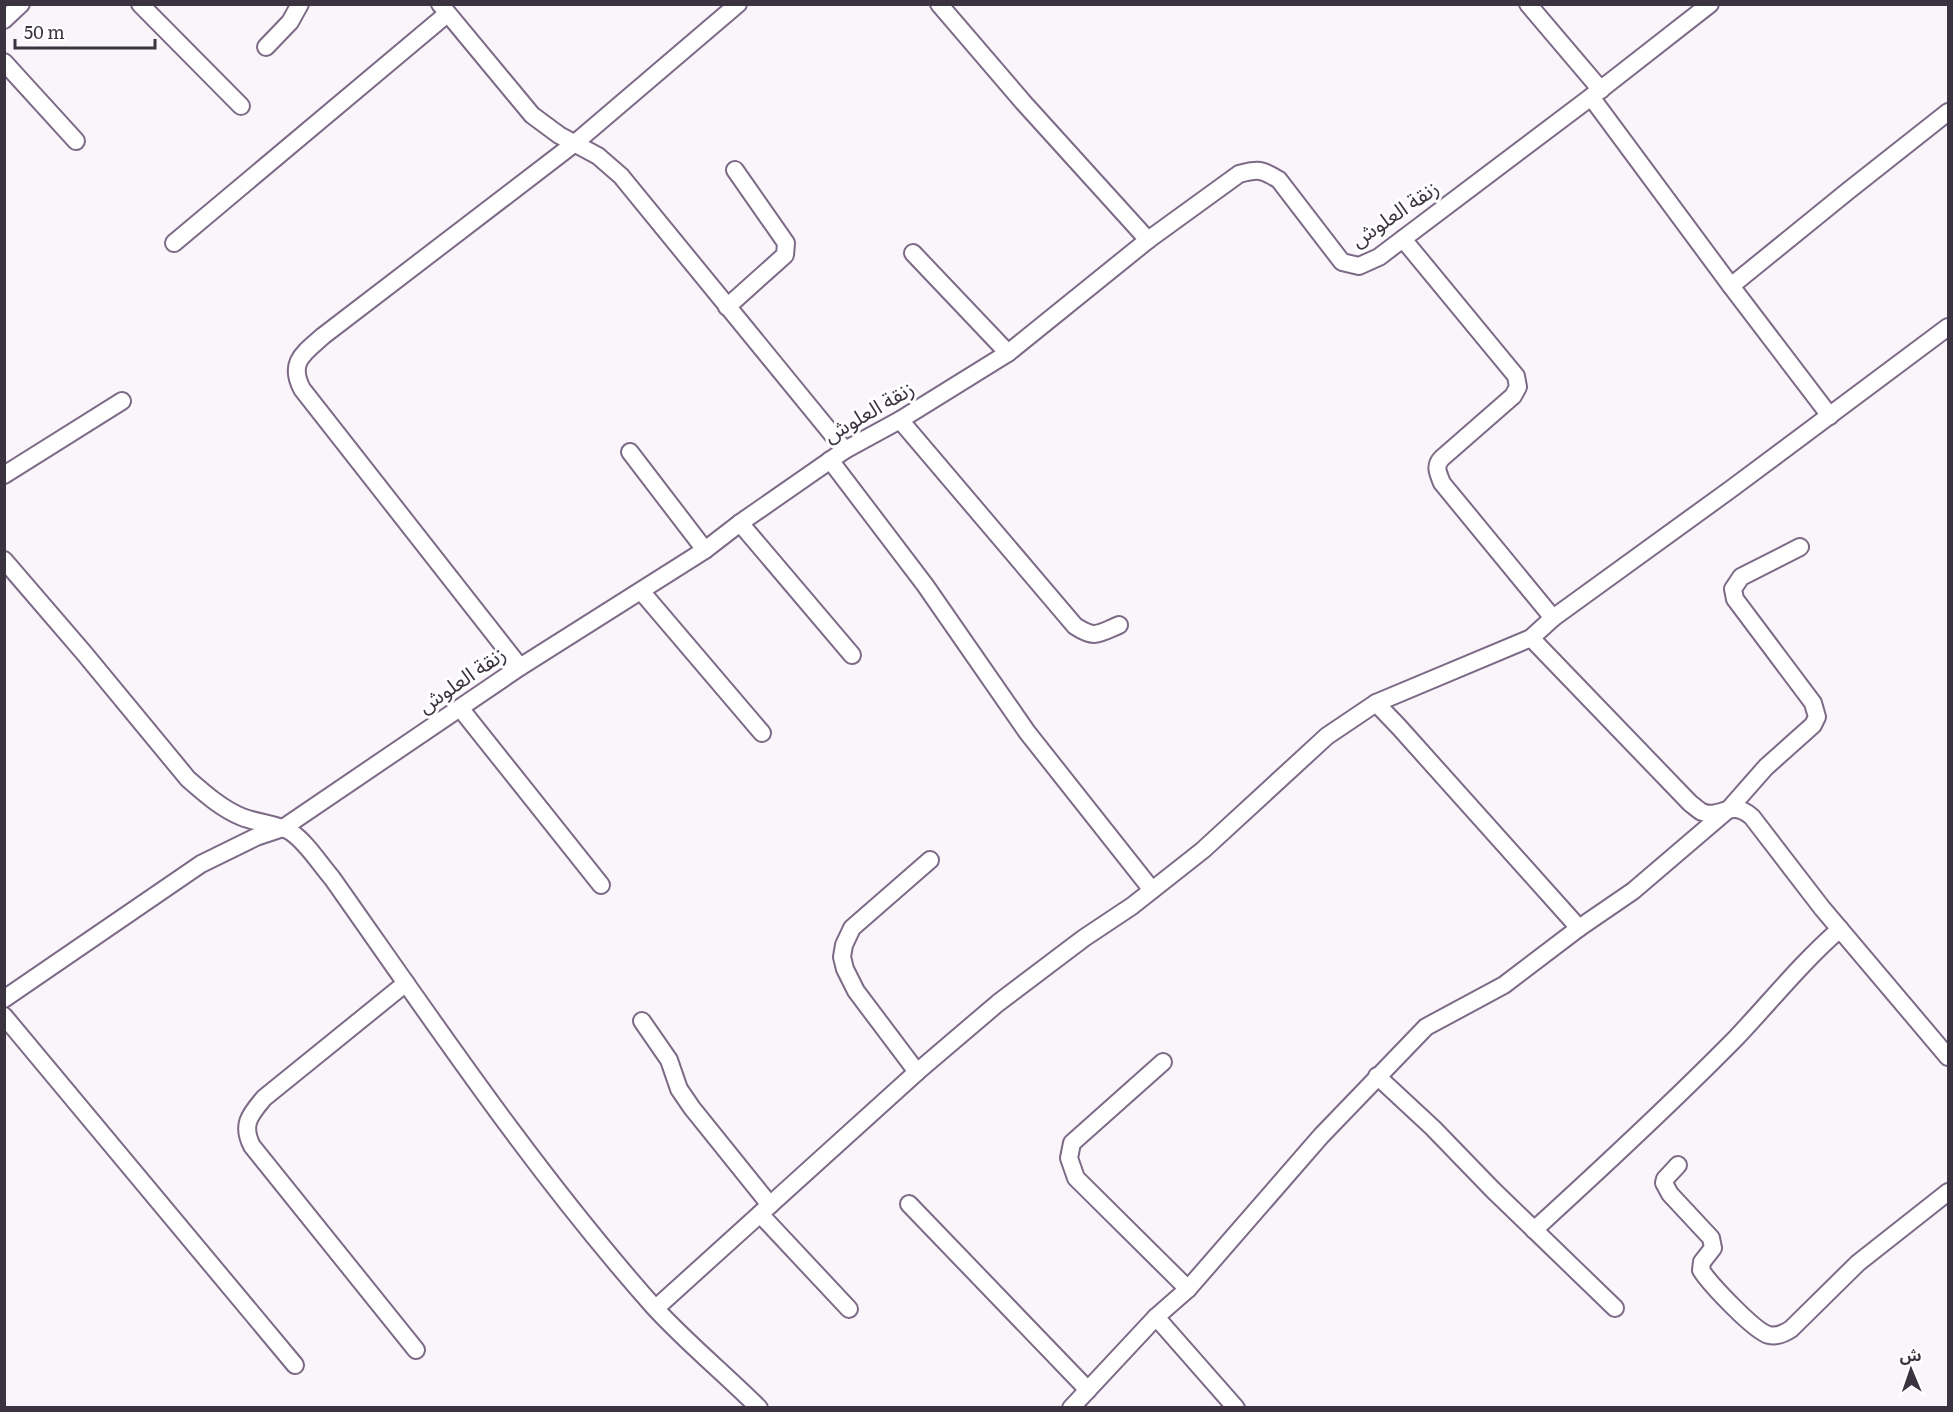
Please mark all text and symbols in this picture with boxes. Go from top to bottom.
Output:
scale bar [15,12,154,50]
text: 50 m [24,18,65,45]
street label: زنقة العلوش [1343,171,1444,253]
street label: زنقة العلوش [816,371,919,448]
street label: زنقة العلوش [410,637,511,719]
north arrow [1881,1340,1941,1400]
text: ش [1899,1342,1922,1366]

